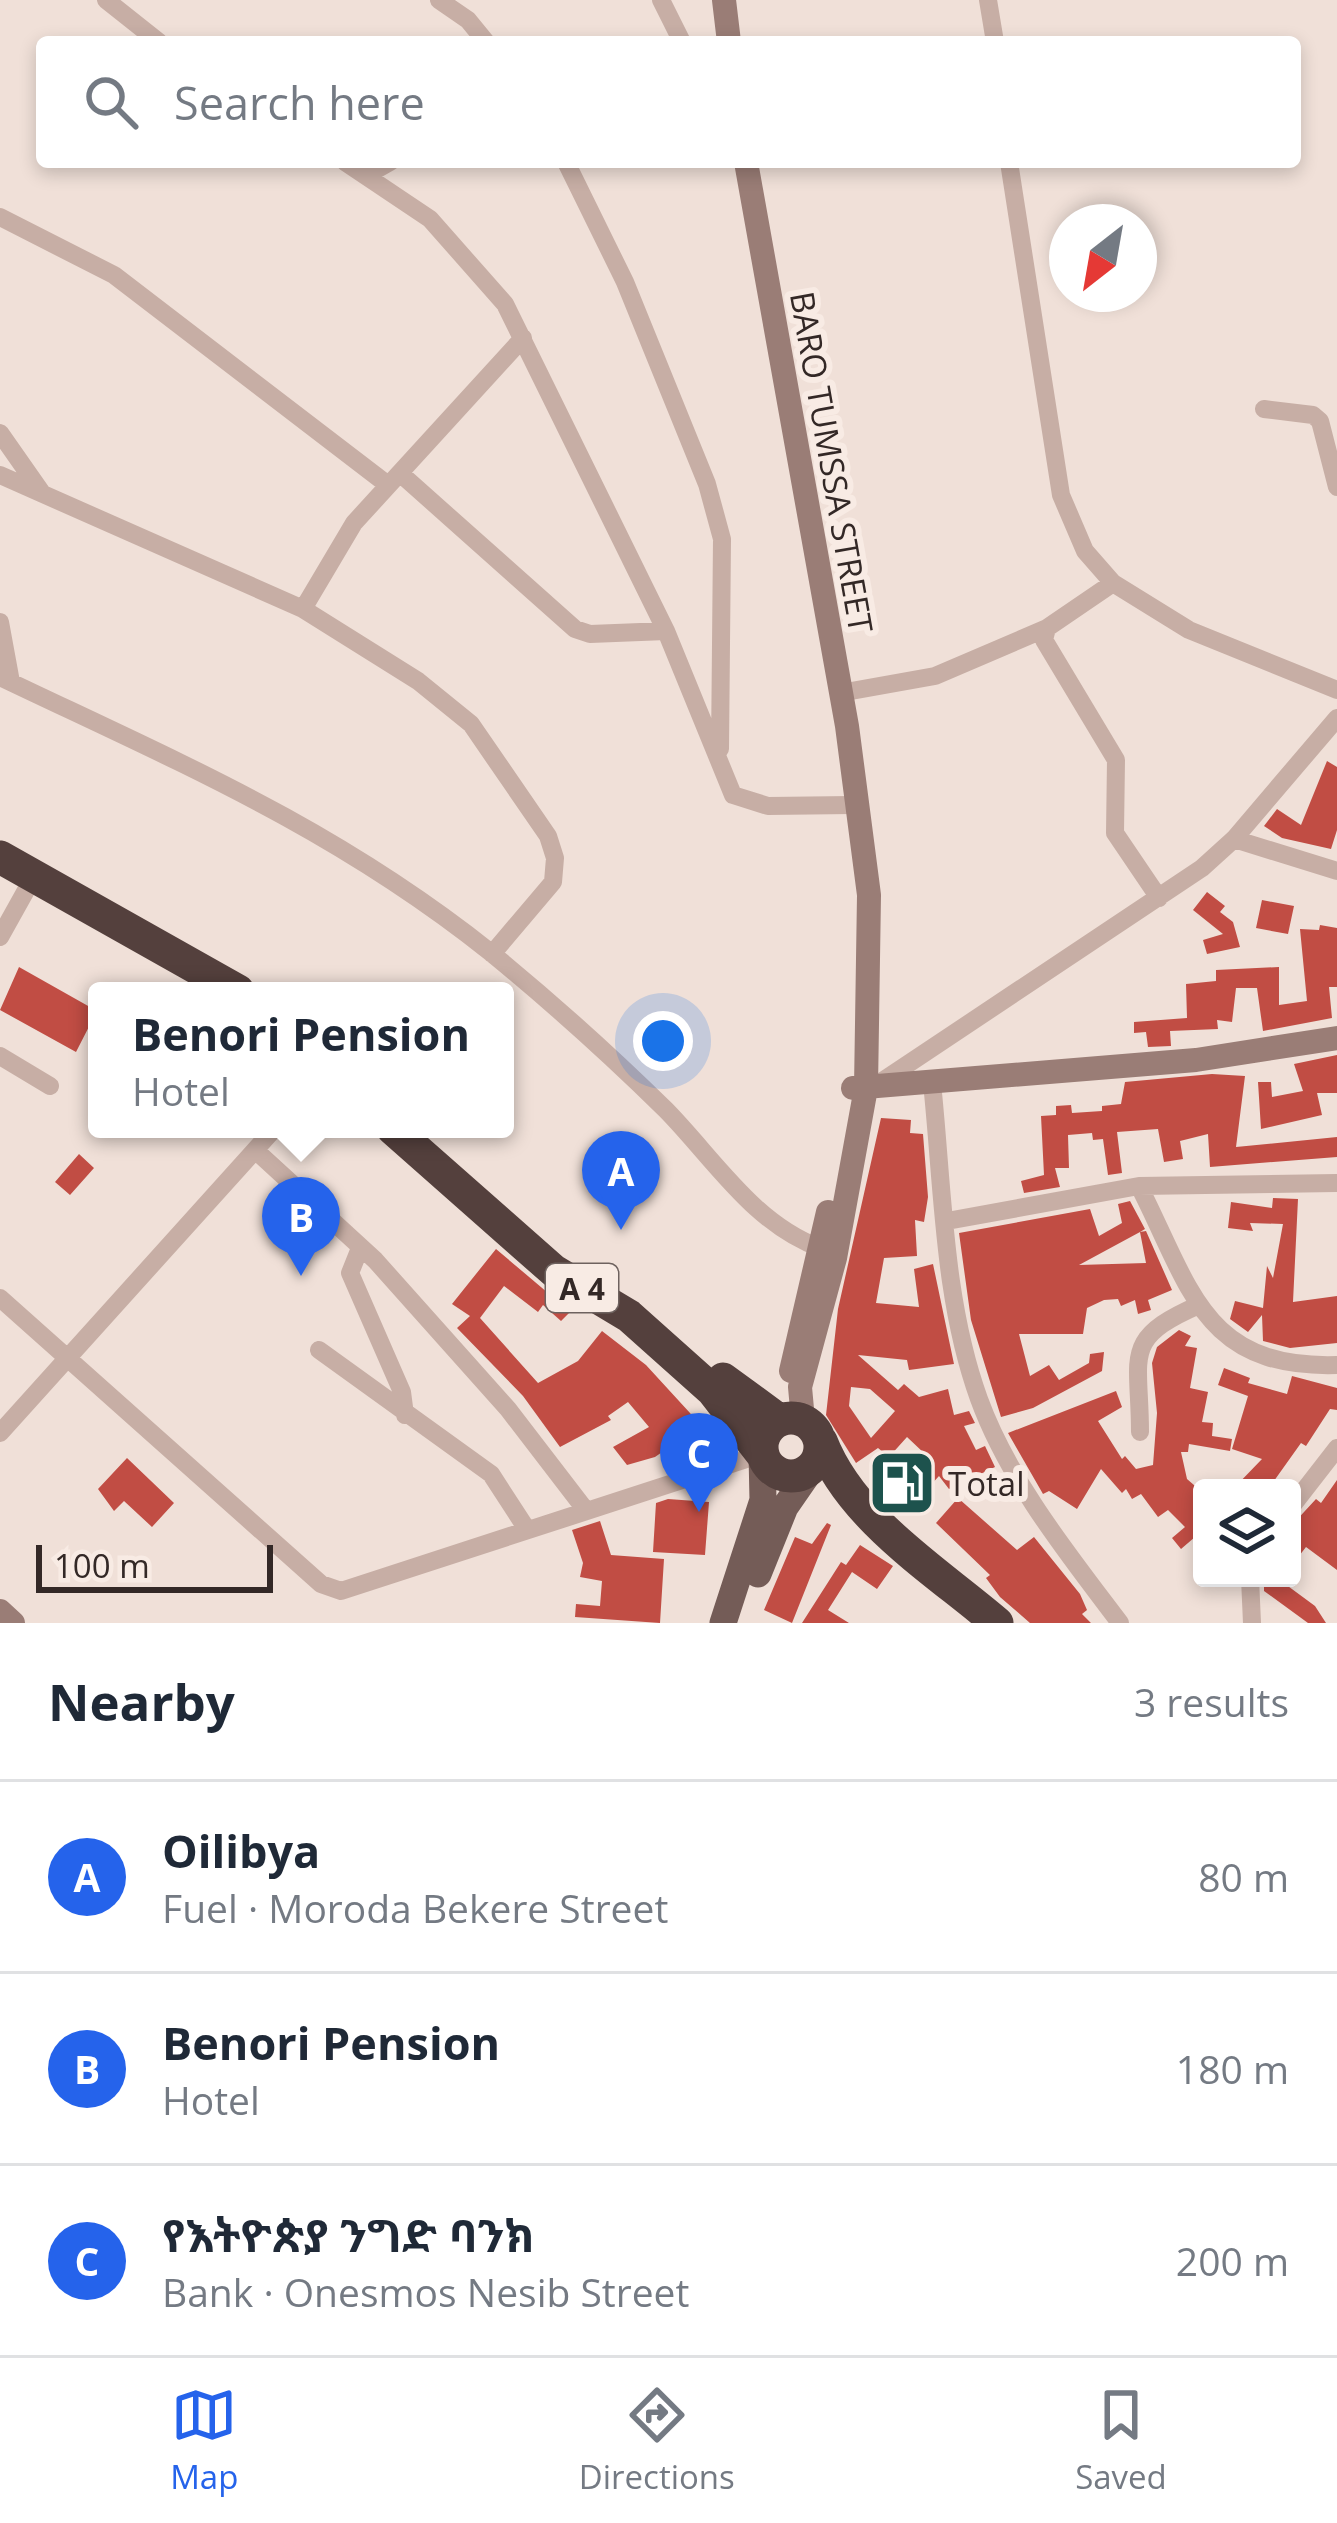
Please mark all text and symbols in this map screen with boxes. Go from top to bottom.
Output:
search box [36,36,1301,168]
icon: search [78,69,144,135]
text: Search here [174,72,425,133]
north arrow [1049,204,1157,312]
street label: BARO TUMSSA STREET [780,288,884,636]
popup [88,982,514,1138]
text: Benori Pension [132,1003,470,1064]
your location [633,1011,693,1071]
text: Hotel [132,1064,230,1117]
pin: A [582,1131,660,1230]
pin: B [262,1177,340,1276]
road number: A 4 [546,1264,618,1312]
pin: C [660,1413,738,1512]
fuel station icon: Total [867,1448,937,1518]
place label: Total [948,1461,1024,1506]
map controls [1193,1479,1301,1587]
button: layers [1193,1479,1301,1587]
scale bar [36,1539,273,1592]
text: 100 m [54,1543,150,1588]
text: Nearby [48,1666,235,1736]
text: 3 results [1134,1675,1289,1728]
text: Oilibya [162,1820,320,1881]
text: A [74,1850,100,1903]
text: 80 m [1198,1850,1289,1903]
text: Fuel · Moroda Bekere Street [162,1881,668,1934]
text: Benori Pension [162,2012,500,2073]
text: B [74,2042,100,2095]
text: 180 m [1176,2042,1289,2095]
text: Hotel [162,2073,260,2126]
text: የእትዮጵያ ንግድ ባንክ [162,2204,535,2265]
text: C [75,2234,99,2287]
text: 200 m [1176,2234,1289,2287]
text: Bank · Onesmos Nesib Street [162,2265,689,2318]
tab: Map [170,2382,238,2499]
tab: Directions [579,2382,735,2499]
tab: Saved [1075,2382,1167,2499]

